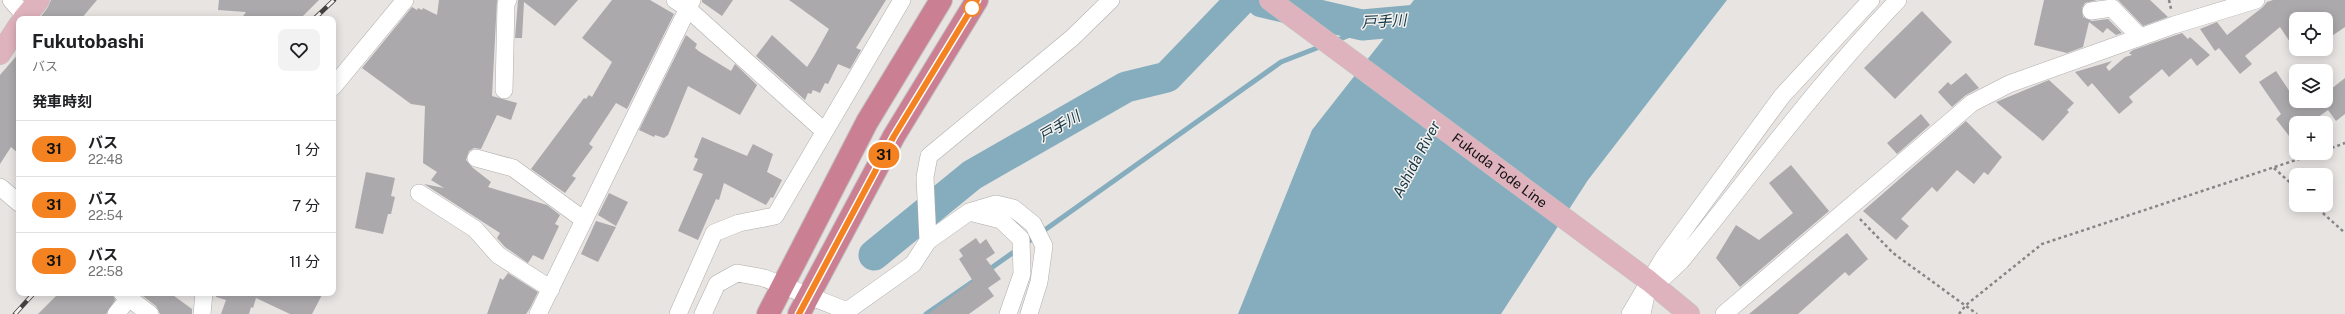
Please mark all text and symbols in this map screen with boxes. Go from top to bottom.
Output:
unlabelled marker [963,0,981,17]
water label: 戸手川 [1361,11,1409,31]
map controls [2289,12,2333,212]
button: locate [2289,12,2333,56]
button: heart [278,29,320,71]
text: Fukutobashi [32,30,144,52]
text: バス [32,59,58,74]
button: layers [2289,64,2333,108]
text: 発車時刻 [32,93,92,110]
water label: 戸手川 [1035,106,1084,145]
button: + [2289,116,2333,160]
water label: Ashida River [1389,118,1443,200]
street label: Fukuda Tode Line [1449,130,1550,211]
text: バス [88,134,118,151]
text: 31 [46,141,62,157]
text: 1 分 [295,141,320,158]
line badge: 31 [866,142,902,168]
text: 31 [876,147,892,163]
text: 22:48 [88,152,123,167]
button: − [2289,168,2333,212]
text: バス [88,190,118,207]
text: 31 [46,197,62,213]
text: 7 分 [292,197,320,214]
text: 22:54 [88,208,123,223]
text: バス [88,246,118,263]
text: 31 [46,253,62,269]
text: 11 分 [289,253,320,270]
text: 22:58 [88,264,123,279]

